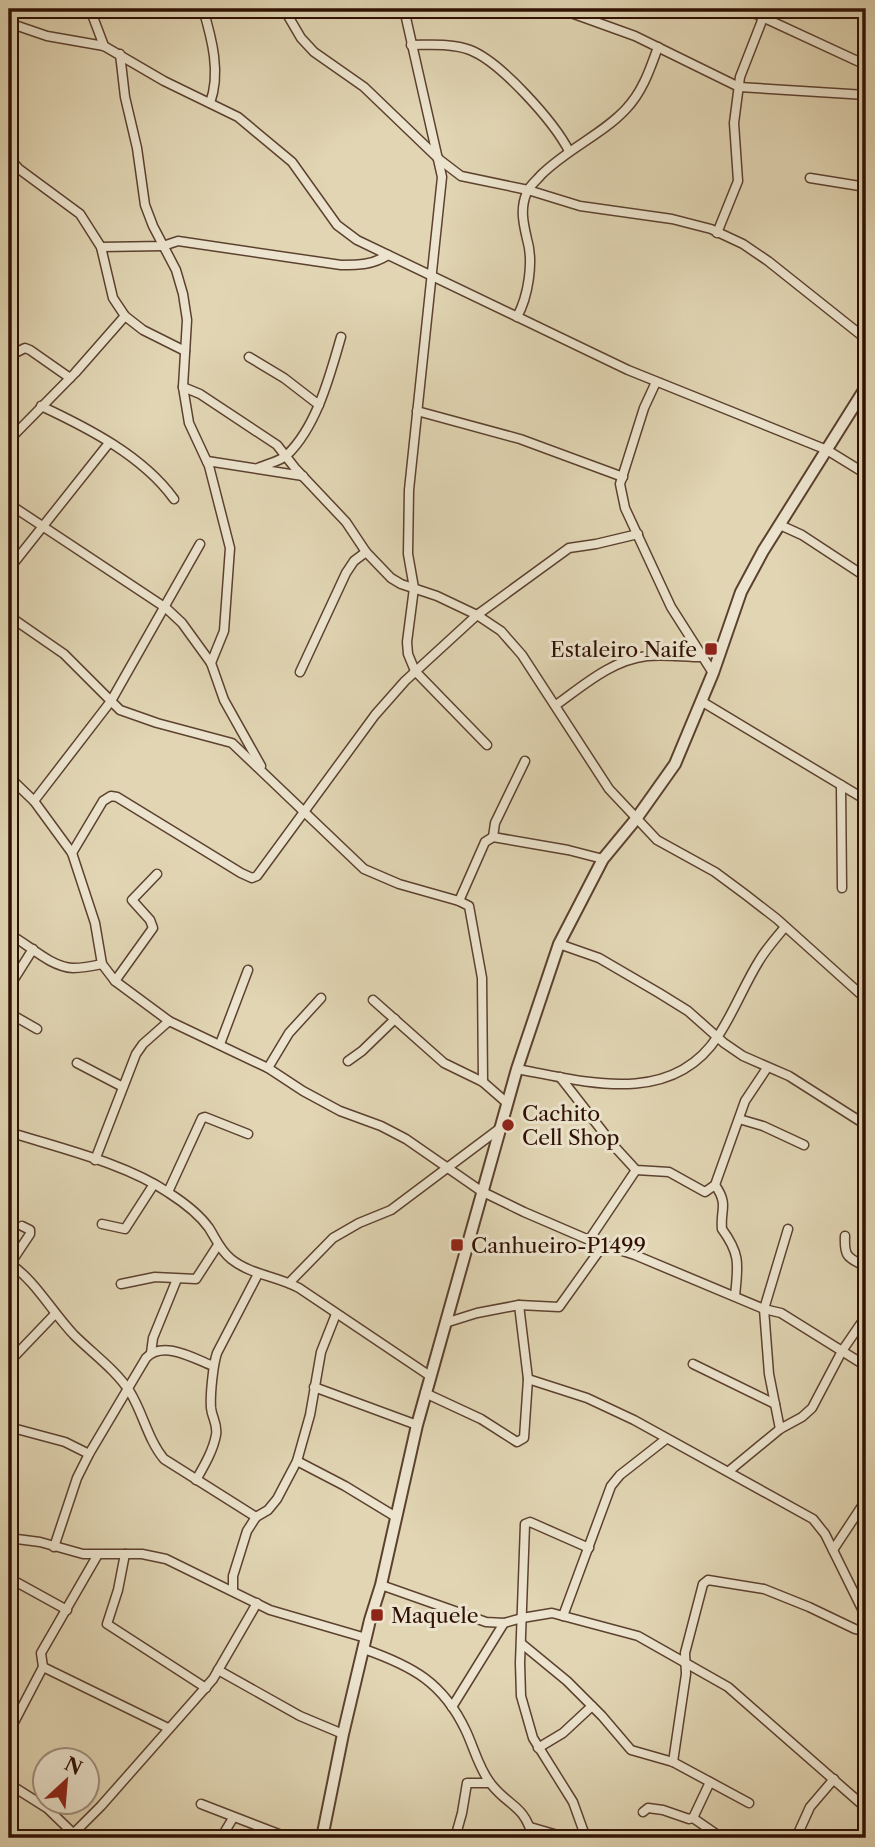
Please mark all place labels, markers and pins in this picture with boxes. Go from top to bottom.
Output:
place label: Estaleiro Naife [550,637,697,662]
marker: Estaleiro Naife [703,641,719,657]
place label: Cachito Cell Shop [522,1101,620,1150]
marker: Cachito Cell Shop [500,1117,516,1133]
place label: Canhueiro-P1499 [471,1233,646,1258]
marker: Canhueiro-P1499 [449,1237,465,1253]
place label: Maquele [391,1603,479,1628]
marker: Maquele [369,1607,385,1623]

